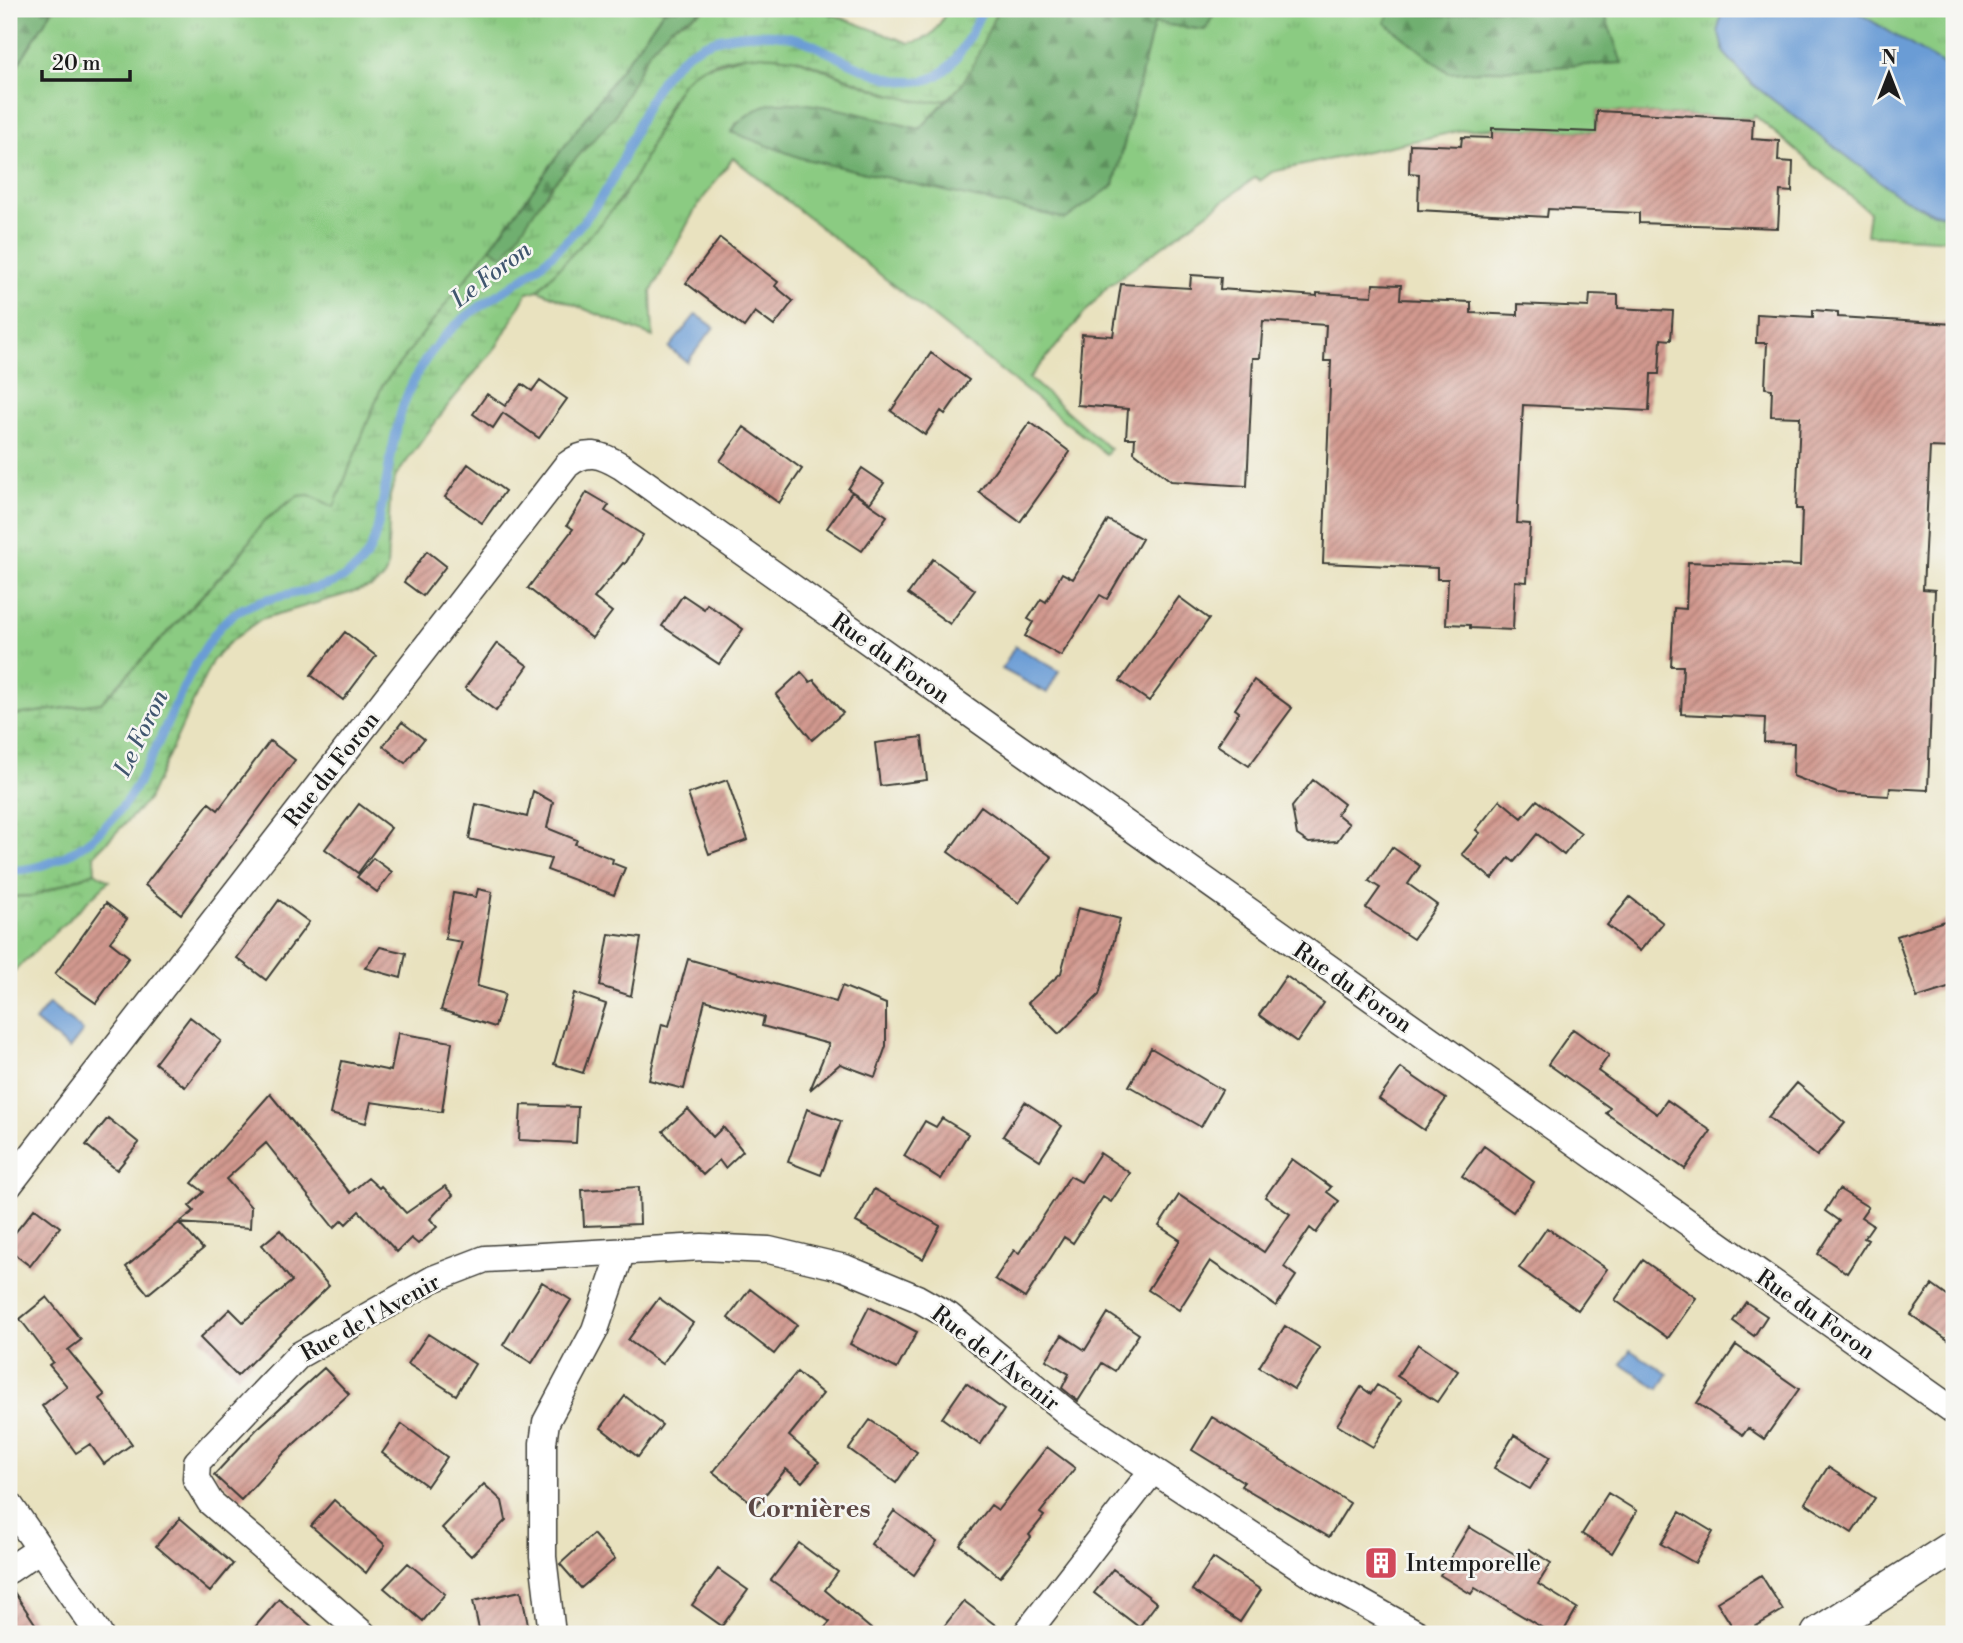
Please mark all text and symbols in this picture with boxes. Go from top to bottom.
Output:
scale bar [42,38,130,82]
north arrow [1854,38,1924,108]
text: N [1881,46,1897,70]
text: 20 m [52,51,101,77]
water label: Le Foron [445,235,538,315]
street label: Rue du Foron [825,607,956,710]
water label: Le Foron [108,685,176,782]
street label: Rue du Foron [278,706,386,833]
street label: Rue du Foron [1287,936,1418,1039]
street label: Rue du Foron [1750,1263,1881,1366]
street label: Rue de l'Avenir [296,1268,445,1368]
street label: Rue de l'Avenir [926,1300,1065,1418]
district label: Cornières [747,1493,871,1525]
building icon: Intemporelle [1362,1544,1400,1582]
place label: Intemporelle [1406,1550,1541,1578]

